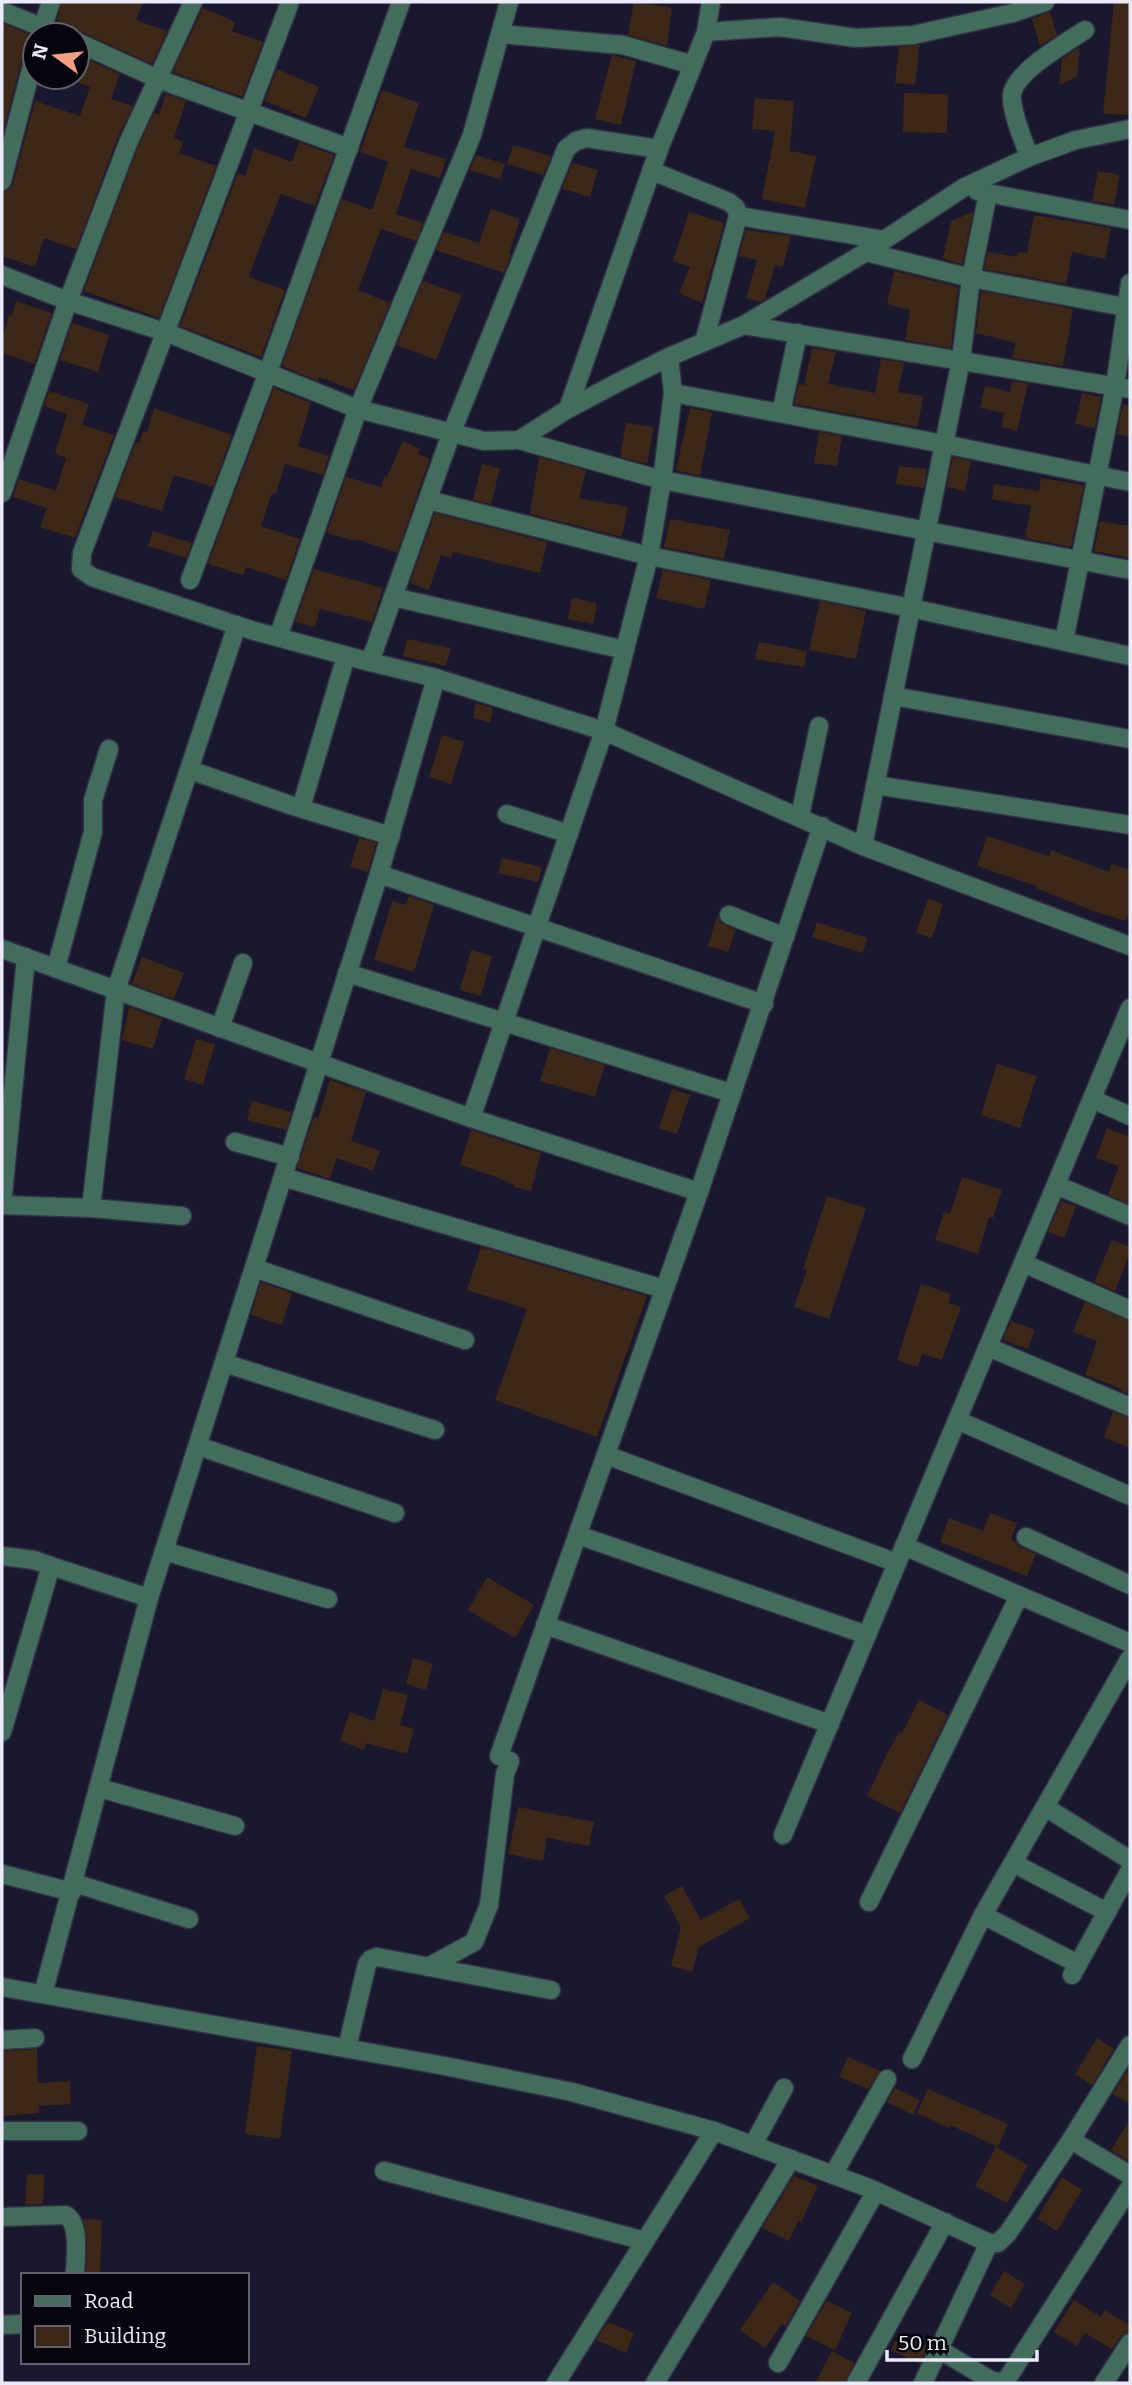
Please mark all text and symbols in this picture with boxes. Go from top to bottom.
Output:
north arrow [21,21,91,91]
text: N [27,41,53,62]
legend [21,2273,248,2364]
text: Road [84,2288,133,2314]
scale bar [887,2318,1038,2362]
text: Building [84,2323,167,2349]
text: 50 m [898,2330,947,2356]

